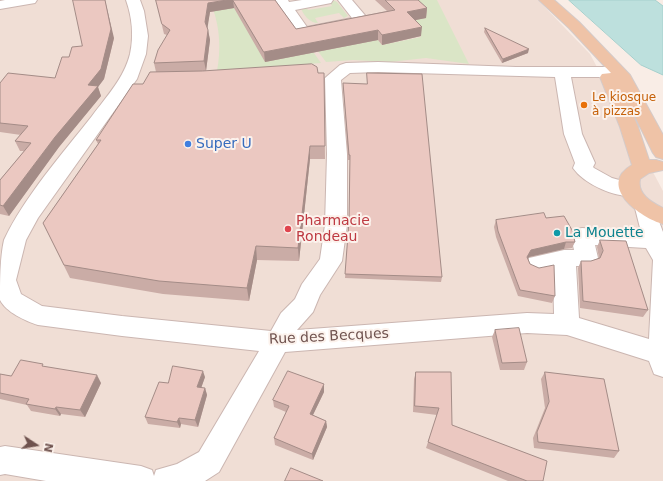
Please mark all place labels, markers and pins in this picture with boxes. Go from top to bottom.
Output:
place label: Le kiosque à pizzas [592,91,656,119]
marker: Le kiosque à pizzas [579,100,589,110]
place label: Super U [196,136,252,152]
marker: Super U [183,139,193,149]
place label: Pharmacie Rondeau [296,213,370,246]
marker: Pharmacie Rondeau [283,224,293,234]
place label: La Mouette [565,225,644,241]
marker: La Mouette [552,228,562,238]

